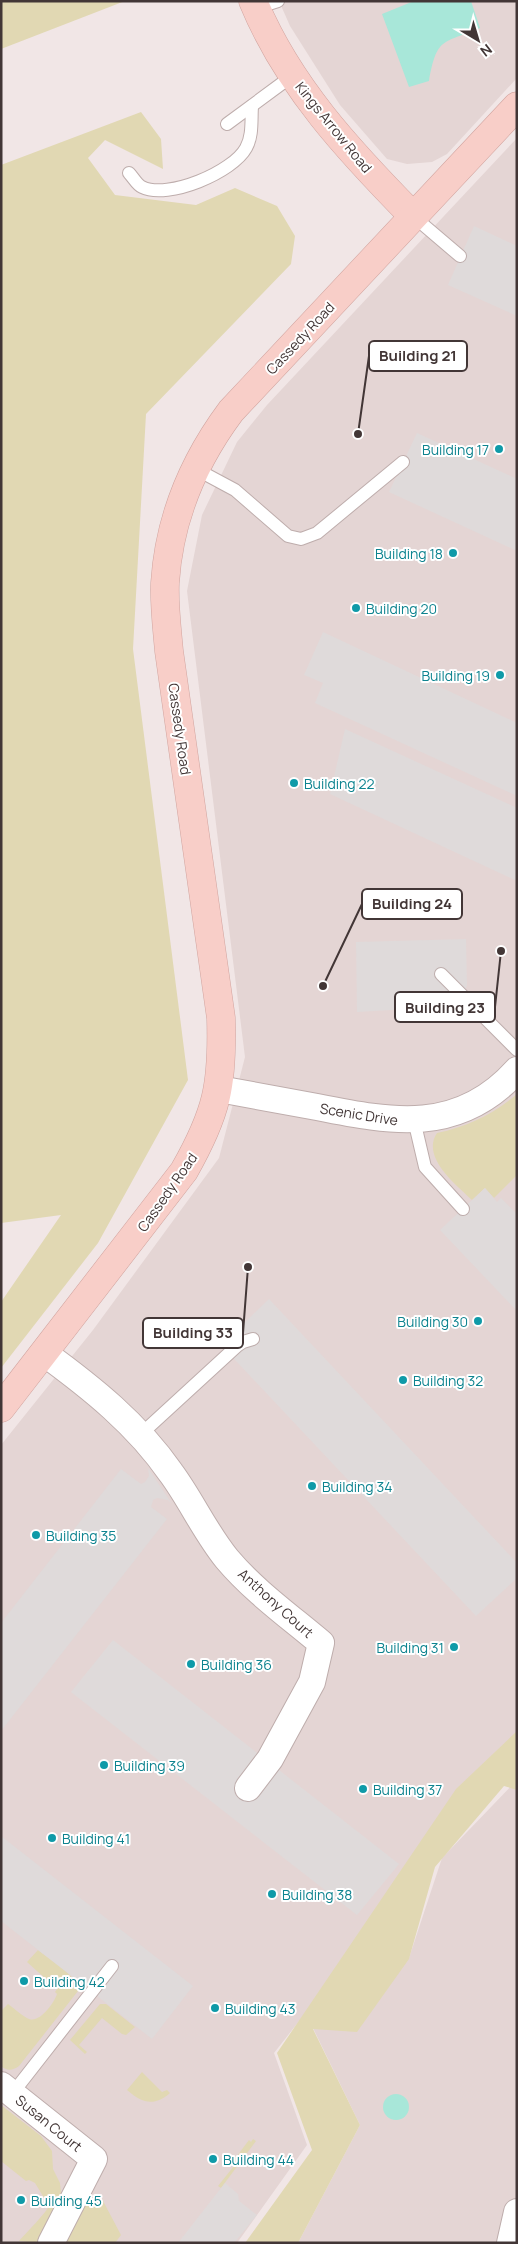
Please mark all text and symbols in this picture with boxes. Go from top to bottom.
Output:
north arrow [453,15,503,65]
text: N [476,40,496,61]
street label: Kings Arrow Road [291,78,377,176]
street label: Cassedy Road [262,298,338,378]
callout: Building 21 [369,341,467,371]
text: Building 21 [379,345,457,366]
place label: Building 17 [422,440,489,459]
marker: Building 17 [493,443,505,455]
place label: Building 18 [375,544,443,563]
marker: Building 18 [447,547,459,559]
place label: Building 20 [366,599,437,618]
marker: Building 20 [350,602,362,614]
place label: Building 19 [421,666,490,685]
marker: Building 19 [494,669,506,681]
street label: Cassedy Road [164,682,196,776]
place label: Building 22 [304,774,374,793]
marker: Building 22 [288,777,300,789]
callout: Building 24 [362,889,462,919]
text: Building 24 [372,893,452,914]
callout: Building 23 [395,992,495,1022]
text: Building 23 [405,997,485,1018]
street label: Scenic Drive [318,1098,400,1130]
street label: Cassedy Road [133,1149,201,1235]
place label: Building 30 [397,1312,468,1331]
marker: Building 30 [472,1315,484,1327]
callout: Building 33 [143,1318,243,1348]
text: Building 33 [153,1322,233,1343]
place label: Building 32 [413,1371,483,1390]
marker: Building 32 [397,1374,409,1386]
place label: Building 34 [322,1477,392,1496]
marker: Building 34 [306,1480,318,1492]
place label: Building 35 [46,1526,116,1545]
marker: Building 35 [30,1529,42,1541]
street label: Anthony Court [234,1564,318,1642]
place label: Building 31 [376,1638,444,1657]
marker: Building 31 [448,1641,460,1653]
place label: Building 36 [201,1655,272,1674]
marker: Building 36 [185,1658,197,1670]
place label: Building 39 [114,1756,185,1775]
marker: Building 39 [98,1759,110,1771]
place label: Building 37 [373,1780,442,1799]
marker: Building 37 [357,1783,369,1795]
place label: Building 41 [62,1829,130,1848]
marker: Building 41 [46,1832,58,1844]
place label: Building 38 [282,1885,352,1904]
marker: Building 38 [266,1888,278,1900]
place label: Building 42 [34,1972,105,1991]
marker: Building 42 [18,1975,30,1987]
place label: Building 43 [225,1999,295,2018]
marker: Building 43 [209,2002,221,2014]
street label: Susan Court [12,2090,87,2156]
place label: Building 44 [223,2150,294,2169]
marker: Building 44 [207,2153,219,2165]
place label: Building 45 [31,2191,102,2210]
marker: Building 45 [15,2194,27,2206]

